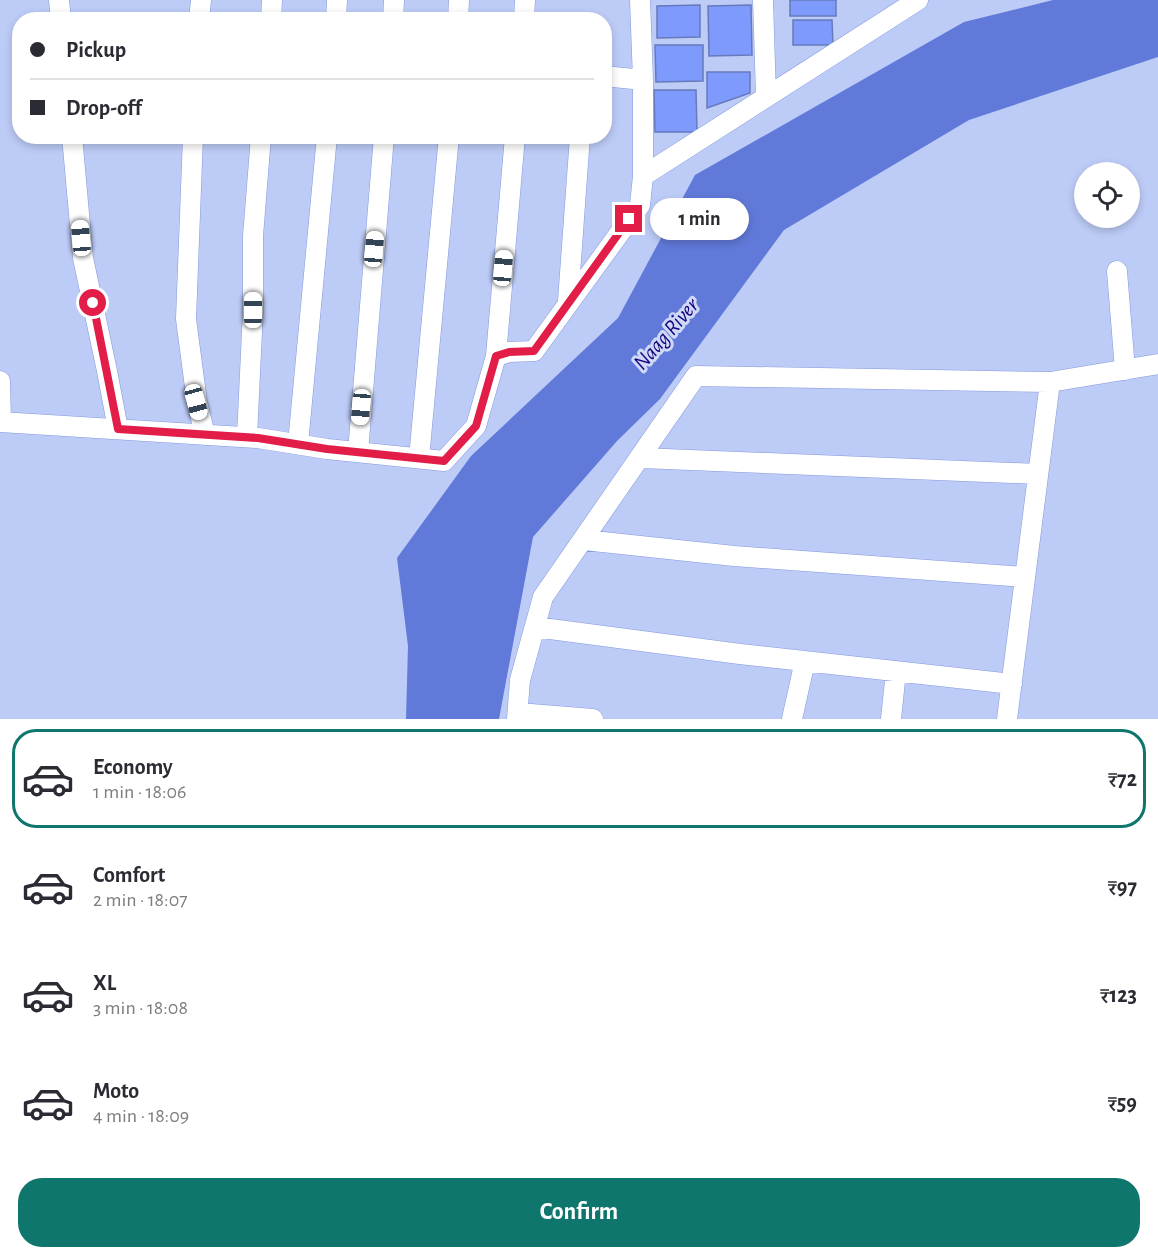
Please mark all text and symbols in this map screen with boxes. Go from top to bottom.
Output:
text: Pickup [66,39,126,61]
text: Drop-off [66,97,142,119]
map controls [1074,162,1140,228]
button: locate [1074,162,1140,228]
callout: 1 min [650,198,749,240]
route end [615,205,642,232]
text: 1 min [678,209,721,229]
car [70,219,92,257]
car [363,230,385,268]
car [492,249,514,287]
route start [79,289,106,316]
car [244,292,262,328]
water label: Naag River [629,293,703,374]
car [183,382,209,422]
car [350,388,372,426]
icon: car [21,752,75,806]
text: Economy [93,756,173,778]
text: ₹72 [1108,768,1137,790]
text: 1 min · 18:06 [93,782,186,802]
icon: car [21,860,75,914]
text: Comfort [93,864,165,886]
text: ₹97 [1108,876,1137,898]
text: 2 min · 18:07 [93,890,188,910]
icon: car [21,968,75,1022]
text: XL [93,972,116,994]
text: ₹123 [1100,984,1137,1006]
text: 3 min · 18:08 [93,998,188,1018]
icon: car [21,1076,75,1130]
text: Moto [93,1080,139,1102]
text: ₹59 [1108,1092,1137,1114]
text: 4 min · 18:09 [93,1106,189,1126]
button: Confirm [18,1178,1140,1247]

